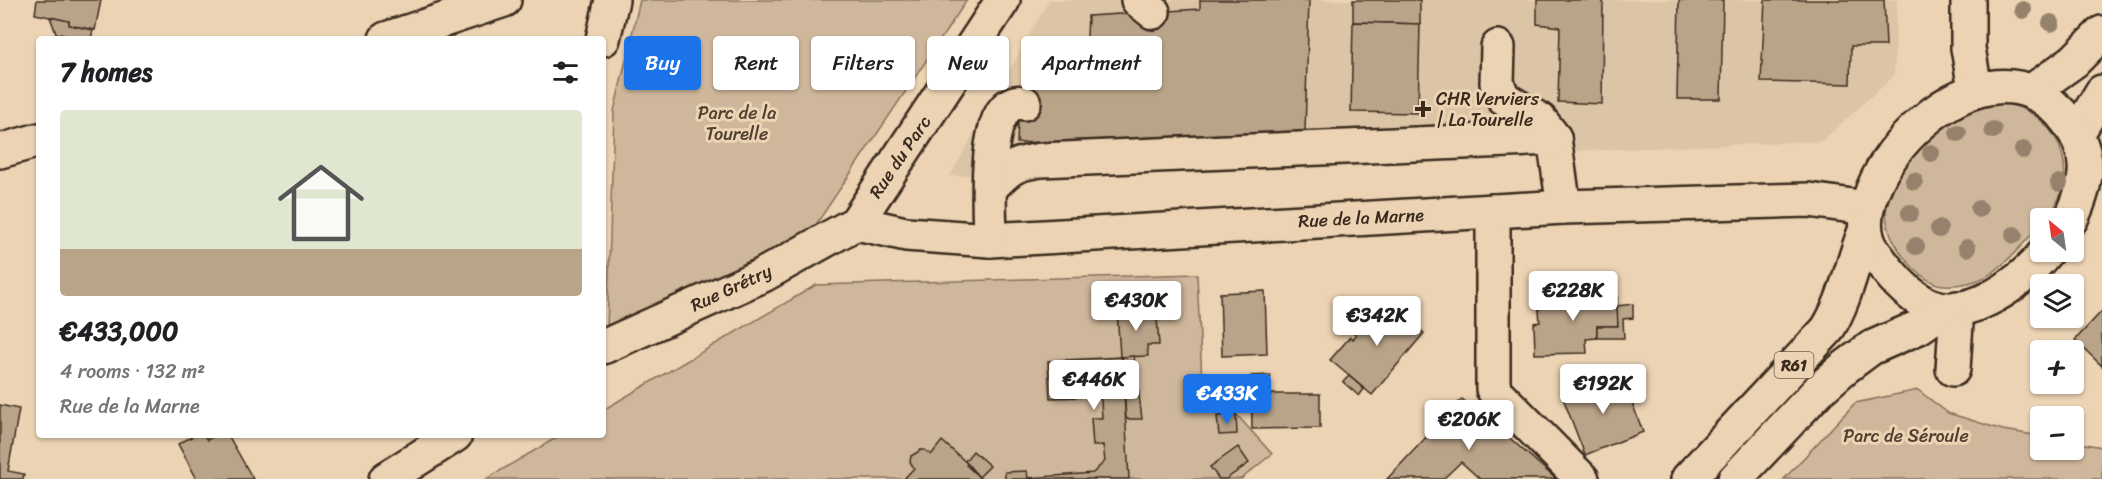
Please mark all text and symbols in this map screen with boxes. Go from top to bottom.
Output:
chip: Buy [624,36,701,90]
chip: Rent [713,36,799,90]
chip: Filters [811,36,915,90]
chip: New [927,36,1009,90]
chip: Apartment [1021,36,1162,90]
text: 7 homes [60,49,152,95]
icon: filters [549,56,582,89]
place label: CHR Verviers | La Tourelle [1436,83,1540,136]
park label: Parc de la Tourelle [698,97,776,150]
marker: CHR Verviers | La Tourelle [1414,100,1432,118]
street label: Rue du Parc [860,109,940,205]
icon: home [267,149,375,257]
street label: Rue de la Marne [1297,199,1425,237]
north arrow [2030,208,2084,262]
map controls [2030,208,2084,460]
street label: Rue Grétry [685,255,778,321]
pin: €228K [1531,271,1615,322]
text: €228K [1543,273,1603,308]
button: layers [2030,274,2084,328]
pin: €430K [1094,281,1178,332]
text: €430K [1105,283,1167,318]
pin: €342K [1335,296,1419,347]
text: €342K [1347,298,1407,333]
text: €433,000 [60,308,178,354]
button: + [2030,340,2084,394]
road number: R61 [1774,352,1814,378]
text: 4 rooms · 132 m² [60,354,205,389]
pin: €446K [1052,360,1136,411]
text: €446K [1063,362,1125,397]
pin: €192K [1561,364,1645,415]
text: €192K [1574,366,1632,401]
pin: €433K [1185,374,1269,425]
text: €433K [1197,376,1257,411]
text: Rue de la Marne [60,389,200,424]
pin: €206K [1427,400,1511,451]
text: €206K [1439,402,1499,437]
button: − [2030,406,2084,460]
park label: Parc de Séroule [1843,420,1969,452]

